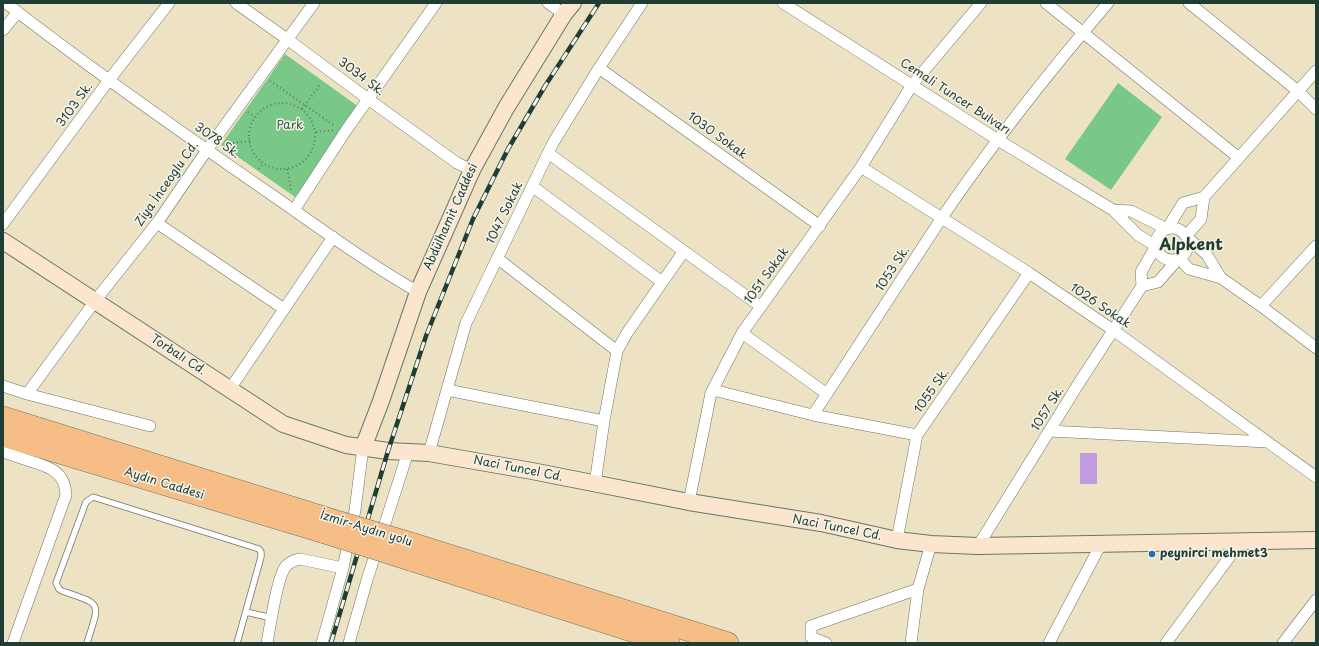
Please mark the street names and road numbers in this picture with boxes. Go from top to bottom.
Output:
street label: 3034 Sk. [335,55,387,99]
street label: Cemali Tuncer Bulvarı [897,56,1013,138]
street label: 3103 Sk. [54,80,96,130]
street label: 1030 Sokak [684,110,750,162]
street label: 3078 Sk. [192,120,242,162]
street label: Ziya İnceoglu Cd. [132,139,202,229]
street label: Abdülhamit Caddesi [421,161,481,273]
street label: 1047 Sokak [484,180,526,246]
street label: 1053 Sk. [873,244,913,294]
street label: 1051 Sokak [742,245,792,307]
street label: 1026 Sokak [1067,281,1133,331]
street label: Torbalı Cd. [148,332,208,378]
street label: 1055 Sk. [911,366,953,416]
street label: 1057 Sk. [1029,384,1067,434]
street label: Naci Tuncel Cd. [472,453,564,485]
street label: Aydın Caddesi [122,465,206,503]
street label: İzmir-Aydın yolu [318,508,414,550]
street label: Naci Tuncel Cd. [791,512,883,544]

